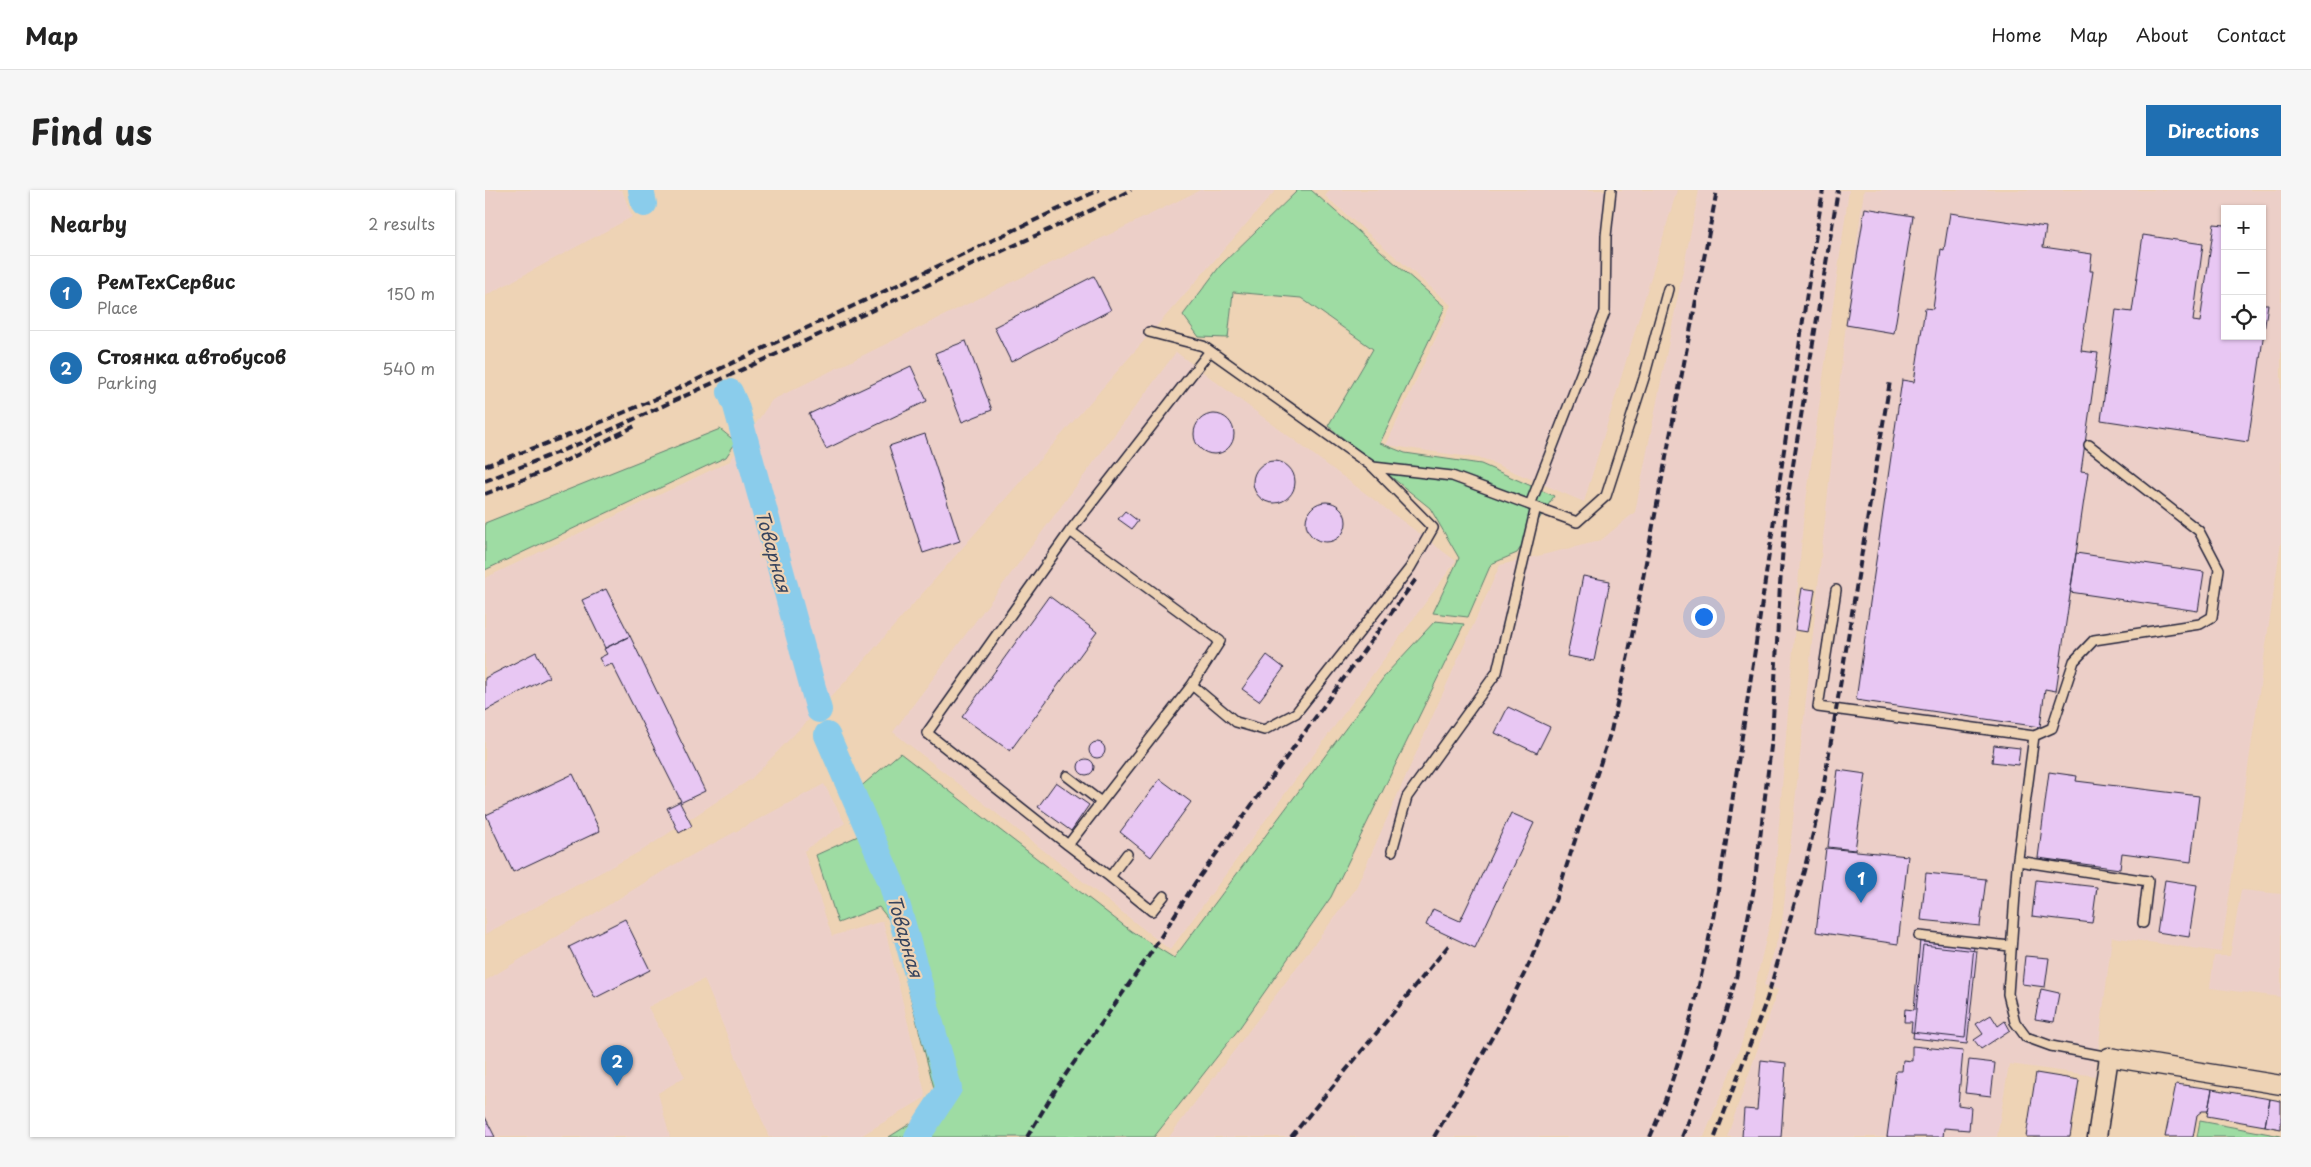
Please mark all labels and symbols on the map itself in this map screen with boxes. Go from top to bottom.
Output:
water label: Товарная [749,507,799,596]
your location [1691,604,1717,630]
pin: 1 [1845,862,1877,903]
water label: Товарная [881,892,931,981]
pin: 2 [601,1045,633,1086]

